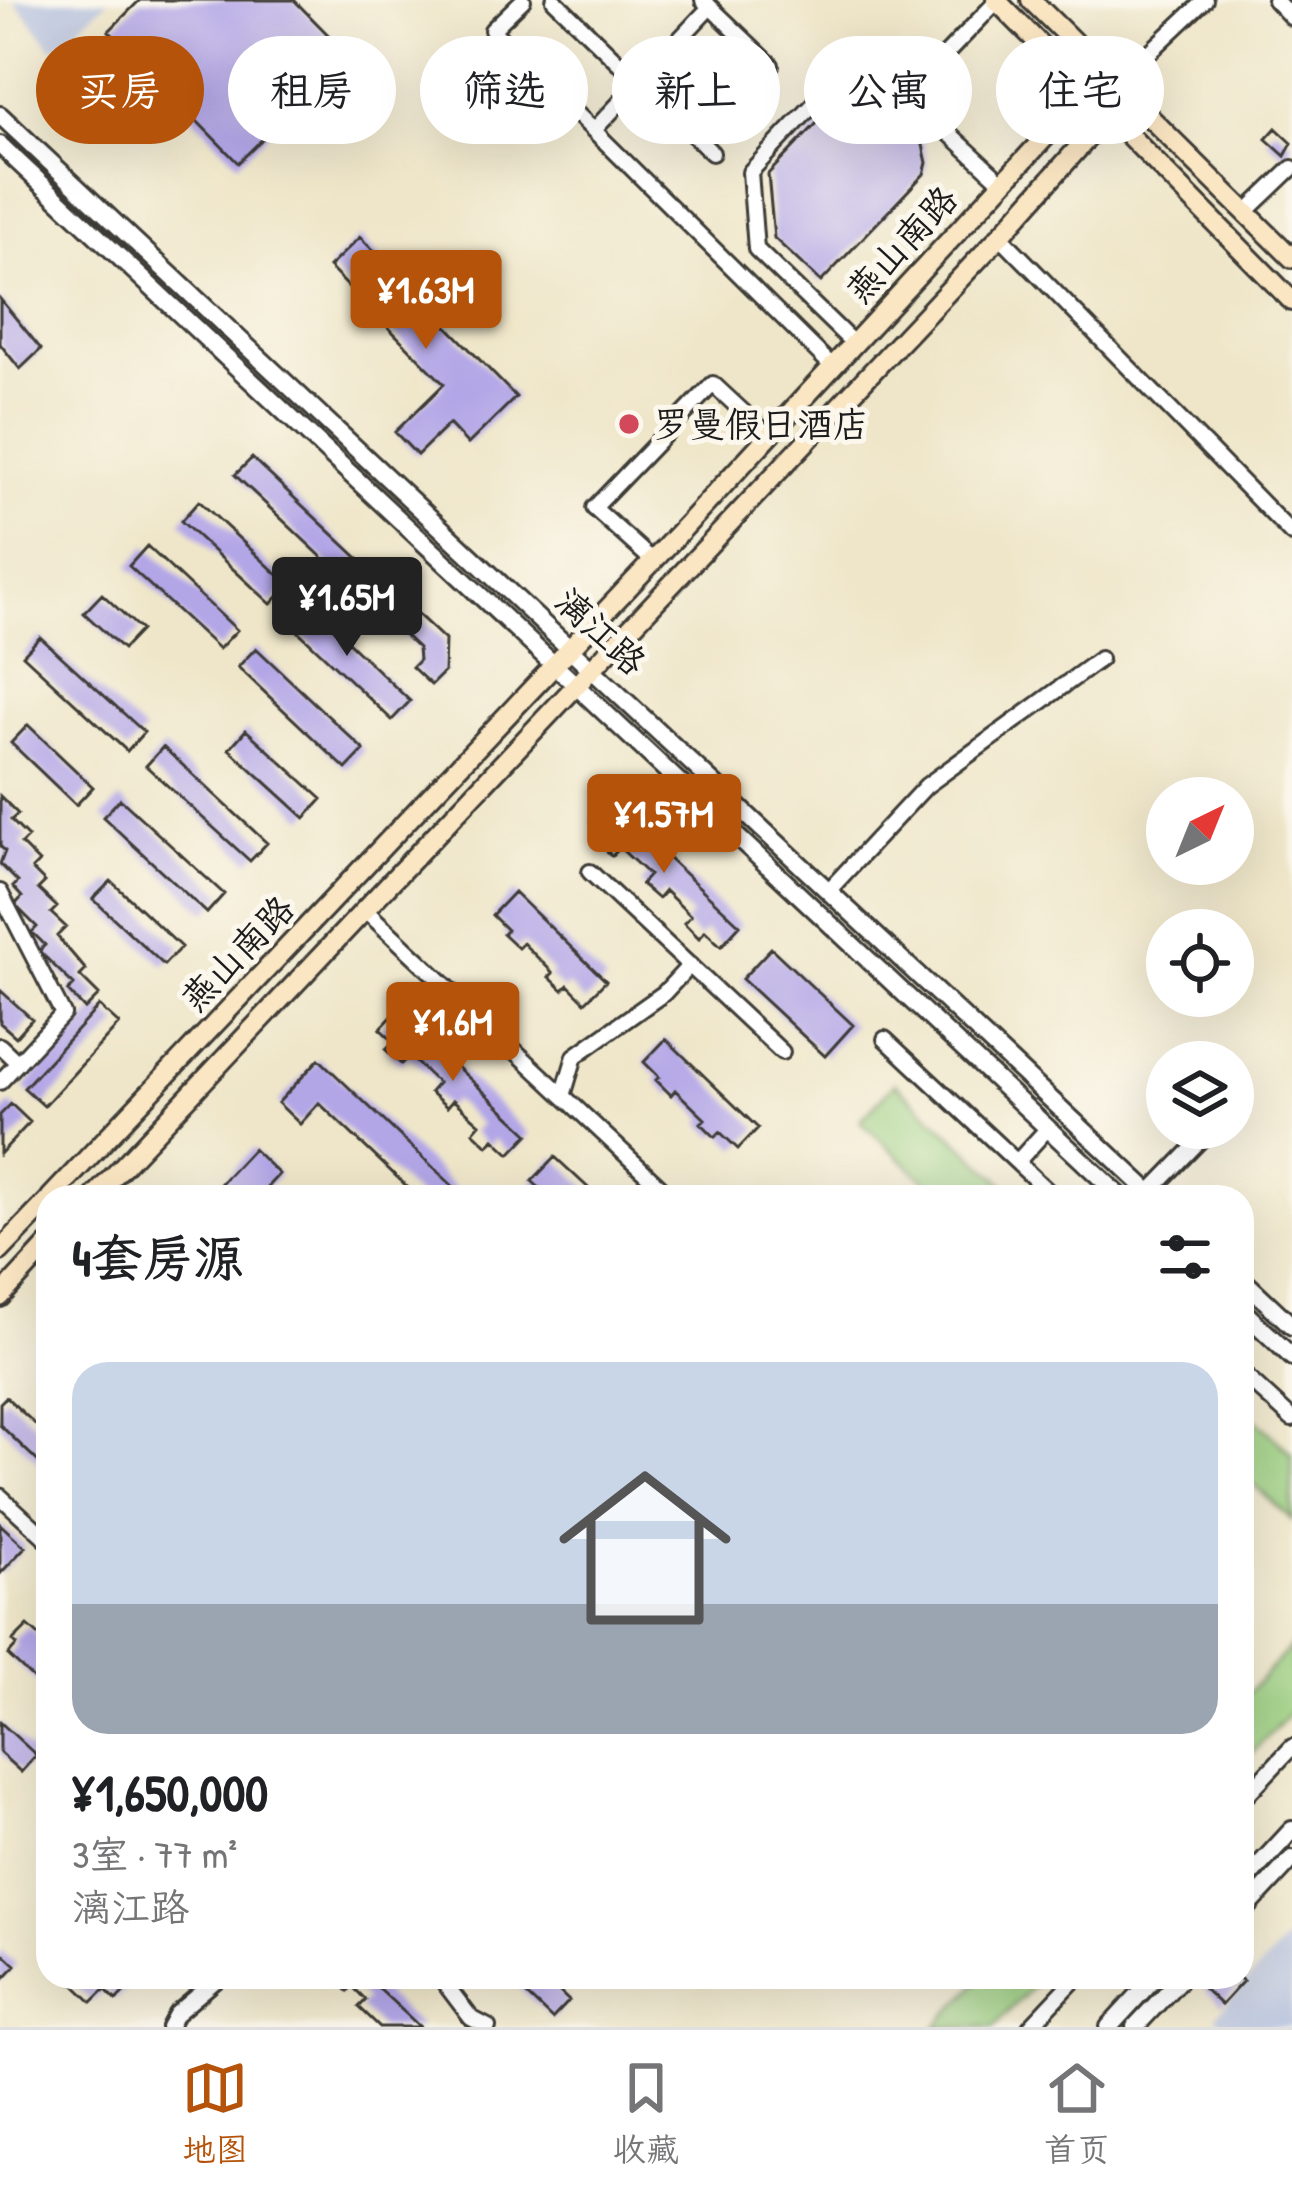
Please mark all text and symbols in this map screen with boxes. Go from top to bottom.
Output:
chip: 买房 [36,36,204,144]
chip: 租房 [228,36,396,144]
chip: 筛选 [420,36,588,144]
chip: 新上 [612,36,780,144]
chip: 公寓 [804,36,972,144]
chip: 住宅 [996,36,1164,144]
street label: 燕山南路 [834,174,968,313]
pin: ¥1.63M [328,250,524,352]
text: ¥1.63M [378,262,474,315]
place label: 罗曼假日酒店 [653,399,869,448]
marker: 罗曼假日酒店 [616,411,642,437]
pin: ¥1.65M [249,557,445,659]
text: ¥1.65M [299,569,395,622]
street label: 漓江路 [545,576,658,685]
pin: ¥1.57M [566,774,762,876]
north arrow [1146,777,1254,885]
map controls [1146,777,1254,1149]
text: ¥1.57M [614,786,714,839]
street label: 燕山南路 [169,884,304,1021]
button: locate [1146,909,1254,1017]
pin: ¥1.6M [369,982,537,1084]
text: ¥1.6M [413,994,493,1047]
button: layers [1146,1041,1254,1149]
text: 4套房源 [72,1223,244,1292]
icon: filters [1152,1224,1218,1290]
icon: home [537,1440,753,1656]
text: ¥1,650,000 [72,1758,268,1827]
text: 3室 · 77 m² [72,1827,237,1880]
text: 漓江路 [72,1880,189,1933]
tab: 地图 [182,2055,248,2171]
tab: 收藏 [613,2055,679,2171]
tab: 首页 [1044,2055,1110,2171]

